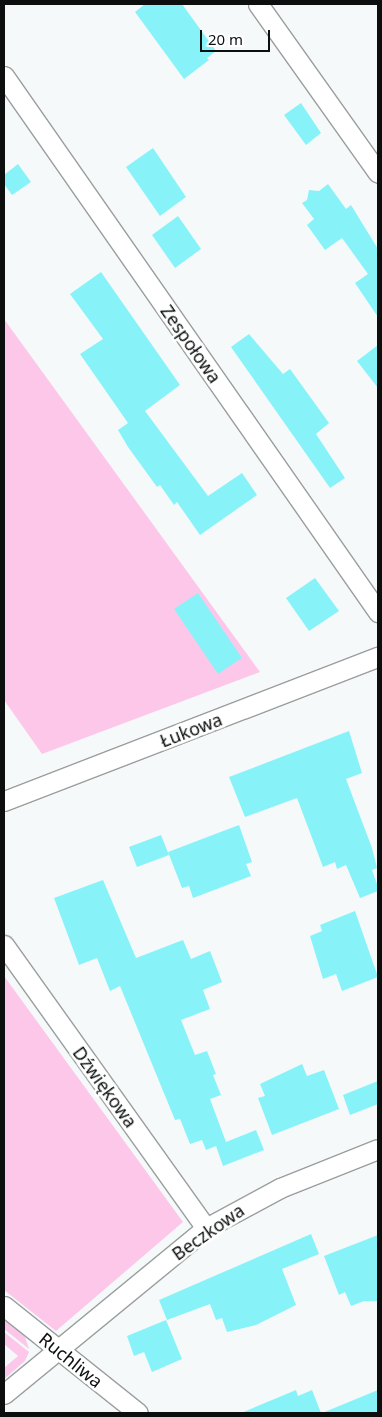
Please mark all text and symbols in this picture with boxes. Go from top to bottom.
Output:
scale bar [202,20,272,52]
text: 20 m [208,29,243,49]
street label: Zespołowa [156,301,226,387]
street label: Łukowa [157,708,225,752]
street label: Dźwiękowa [68,1042,142,1132]
street label: Beczkowa [168,1199,248,1265]
street label: Ruchliwa [35,1328,107,1392]

